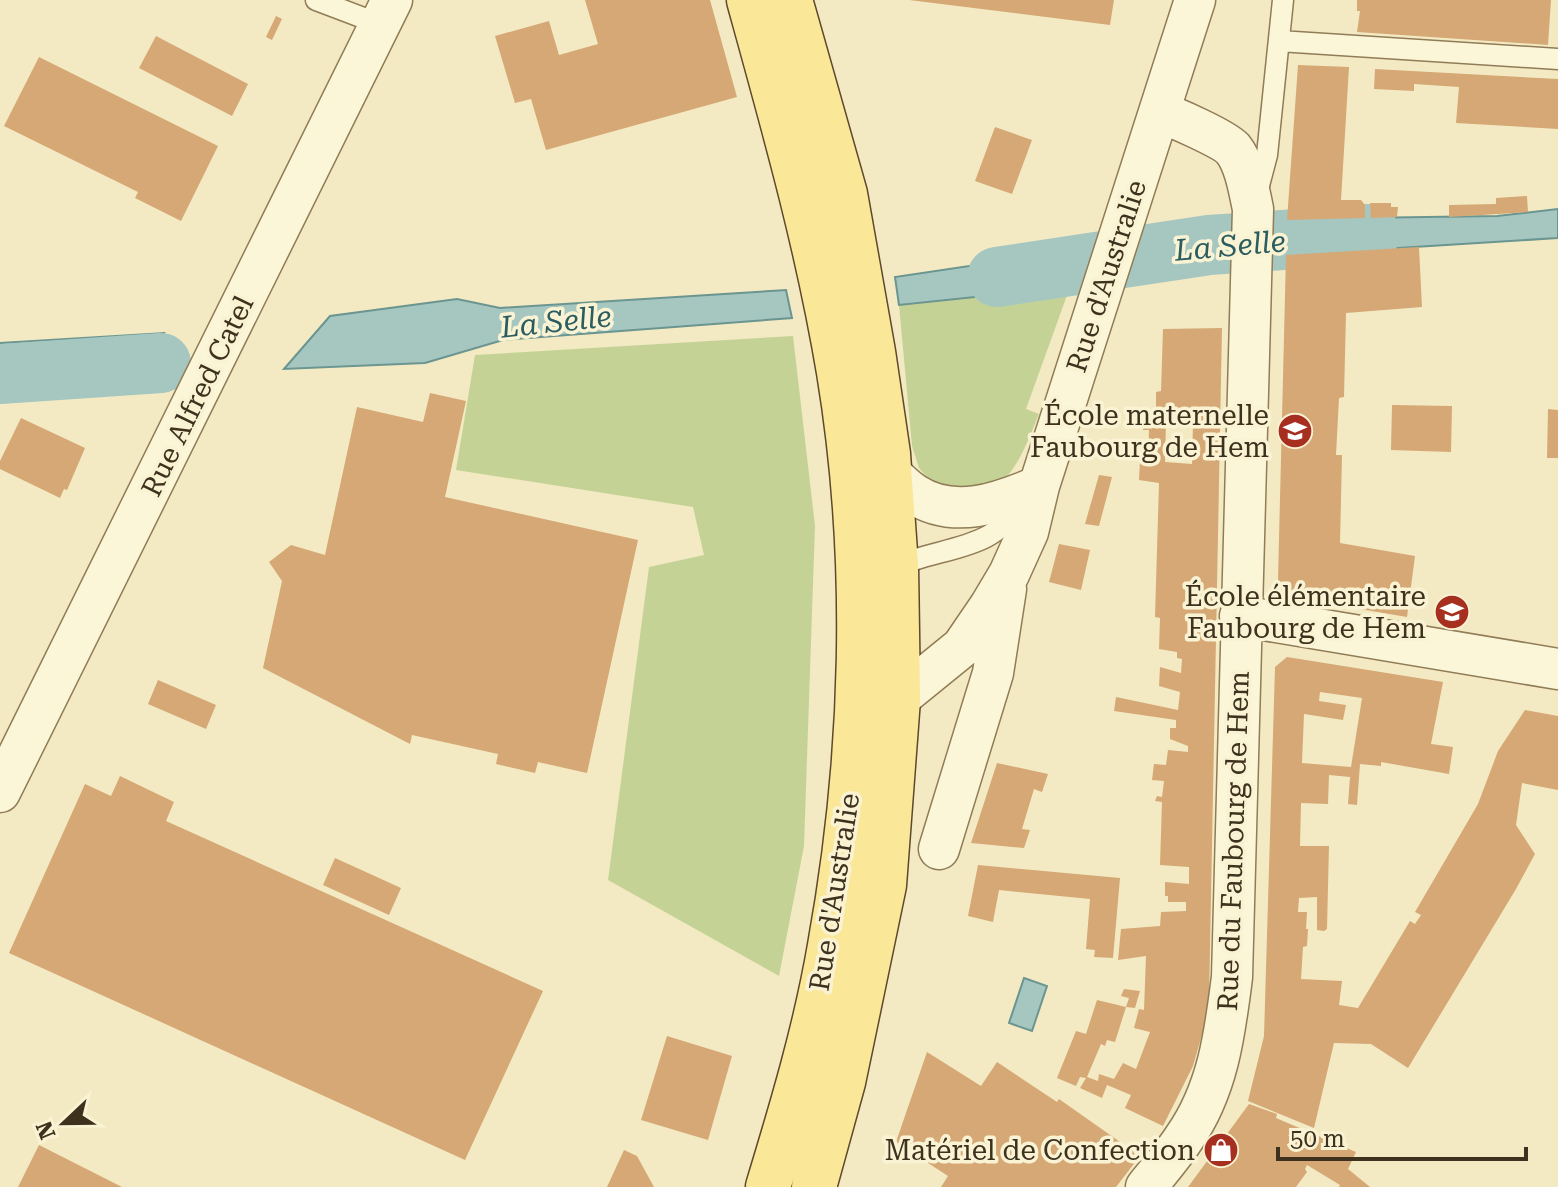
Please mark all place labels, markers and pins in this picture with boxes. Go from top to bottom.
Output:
place label: École maternelle Faubourg de Hem [1030,398,1269,464]
school or university icon: École maternelle Faubourg de Hem [1276,412,1314,450]
place label: École élémentaire Faubourg de Hem [1185,579,1426,645]
school or university icon: École élémentaire Faubourg de Hem [1433,593,1471,631]
shop icon: Matériel de Confection [1202,1131,1240,1169]
place label: Matériel de Confection [884,1134,1195,1167]

